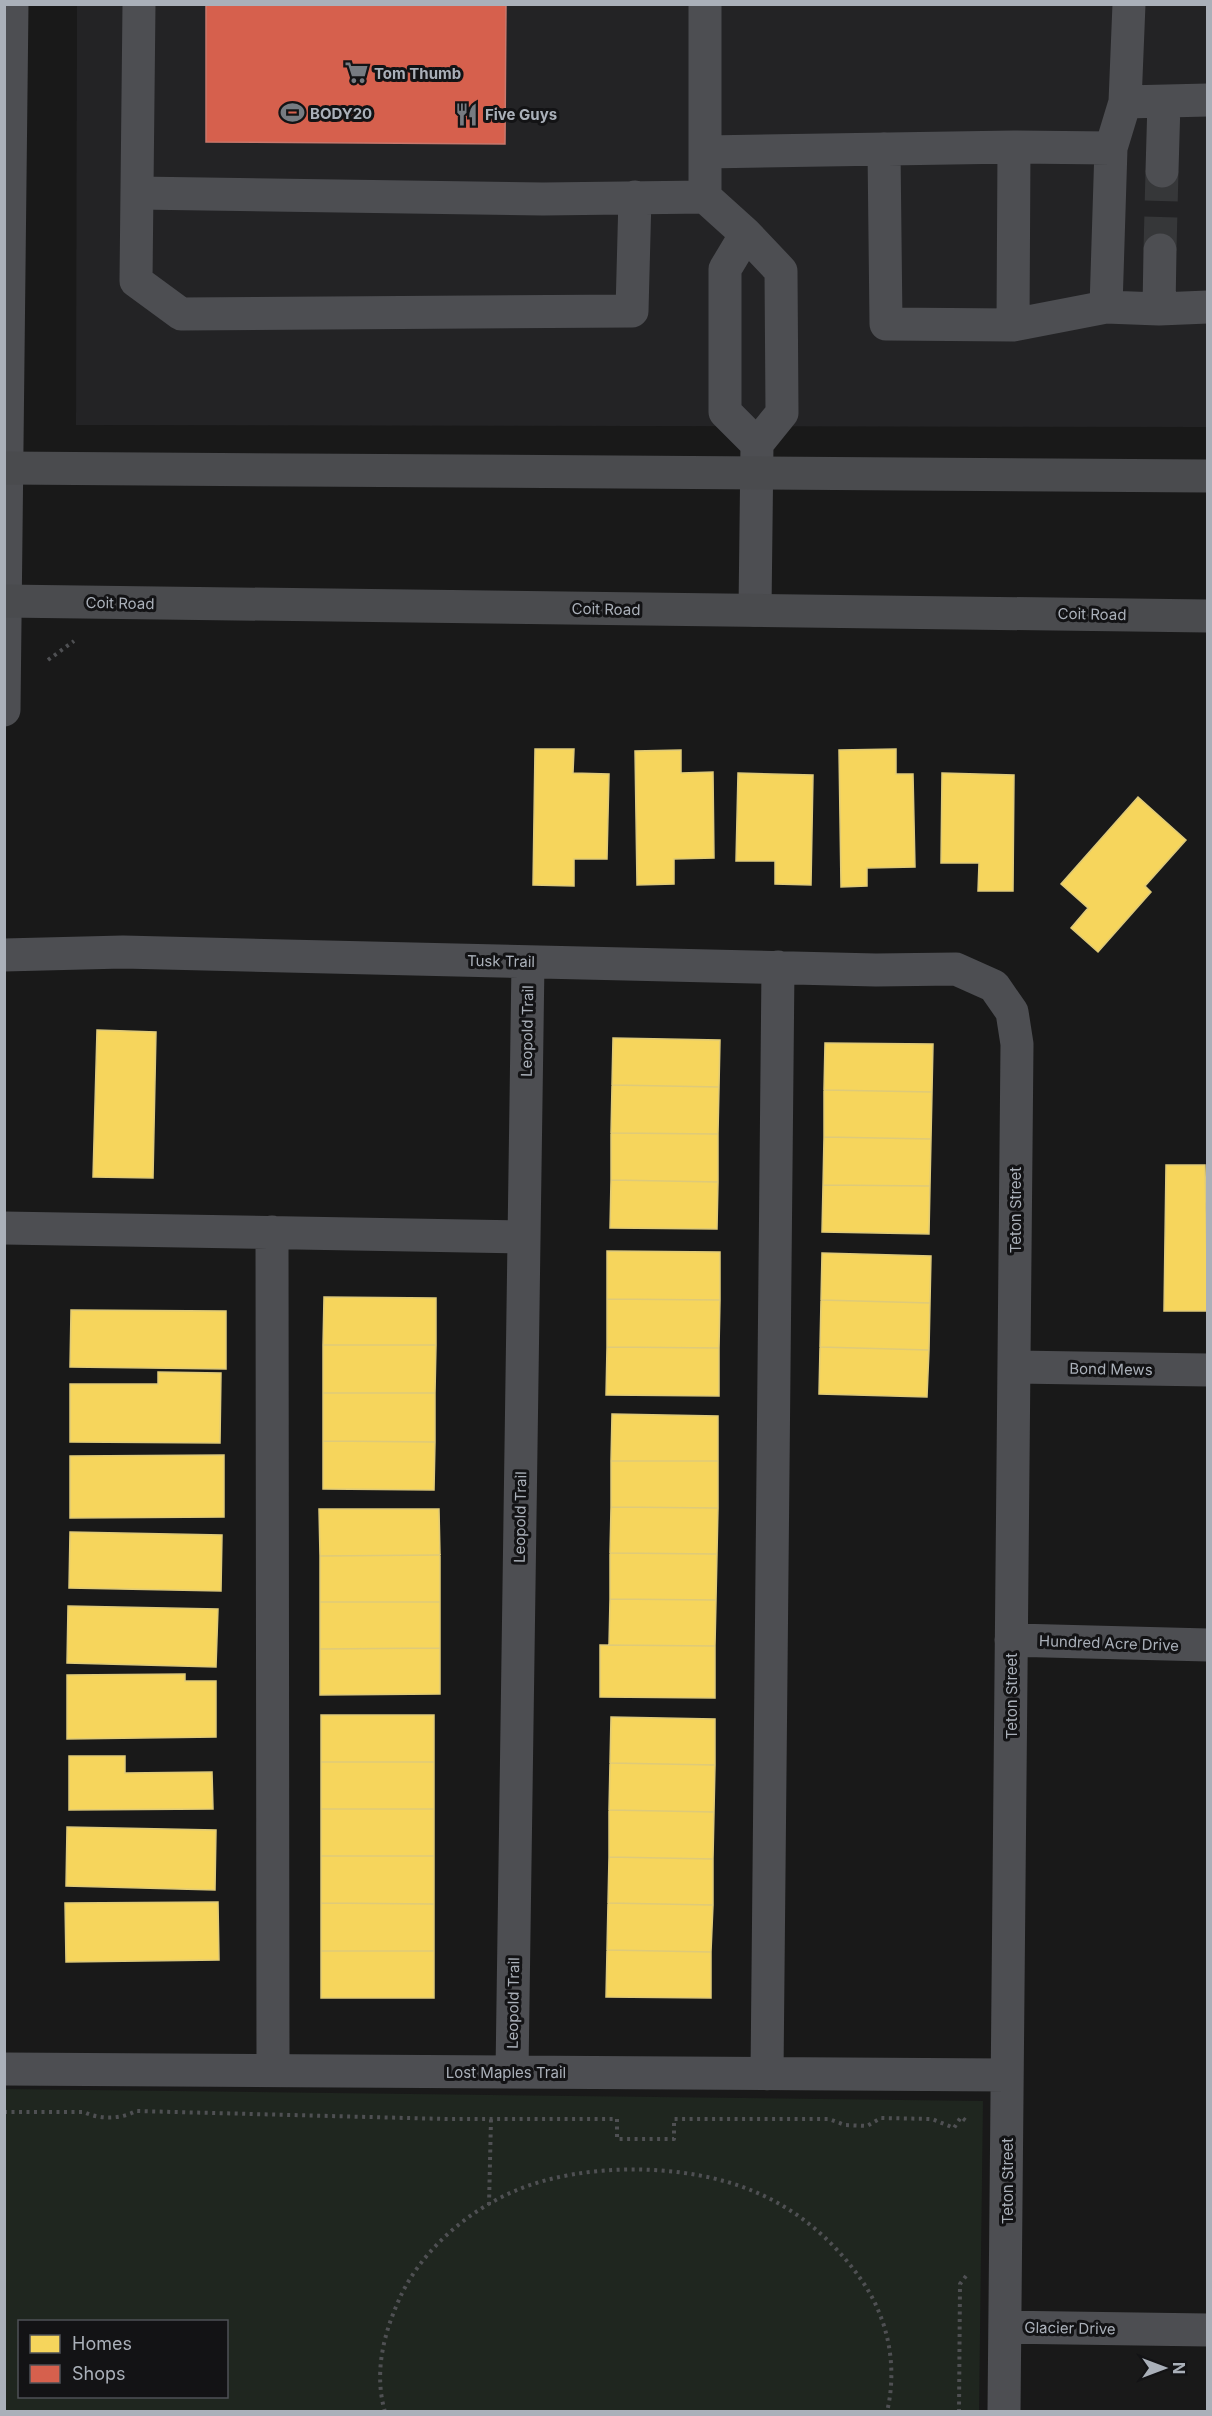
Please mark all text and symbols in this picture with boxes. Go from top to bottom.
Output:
supermarket icon: Tom Thumb [343,60,369,86]
place label: Tom Thumb [374,64,461,83]
sports icon: BODY20 [279,100,305,126]
restaurant icon: Five Guys [454,101,480,127]
place label: BODY20 [310,104,372,123]
place label: Five Guys [485,105,557,124]
street label: Coit Road [85,593,155,613]
street label: Coit Road [571,599,641,619]
street label: Coit Road [1057,604,1127,624]
street label: Tusk Trail [467,951,535,971]
street label: Leopold Trail [517,985,537,1077]
street label: Teton Street [1006,1167,1025,1253]
street label: Bond Mews [1069,1359,1153,1379]
street label: Leopold Trail [510,1471,530,1563]
street label: Hundred Acre Drive [1039,1631,1179,1655]
street label: Teton Street [1002,1653,1021,1739]
street label: Leopold Trail [503,1957,523,2049]
street label: Lost Maples Trail [446,2063,566,2082]
street label: Teton Street [998,2138,1017,2224]
street label: Glacier Drive [1024,2318,1116,2338]
legend [18,2320,228,2398]
text: Homes [72,2333,132,2354]
north arrow [1134,2338,1194,2398]
text: N [1169,2362,1189,2374]
text: Shops [72,2363,126,2384]

